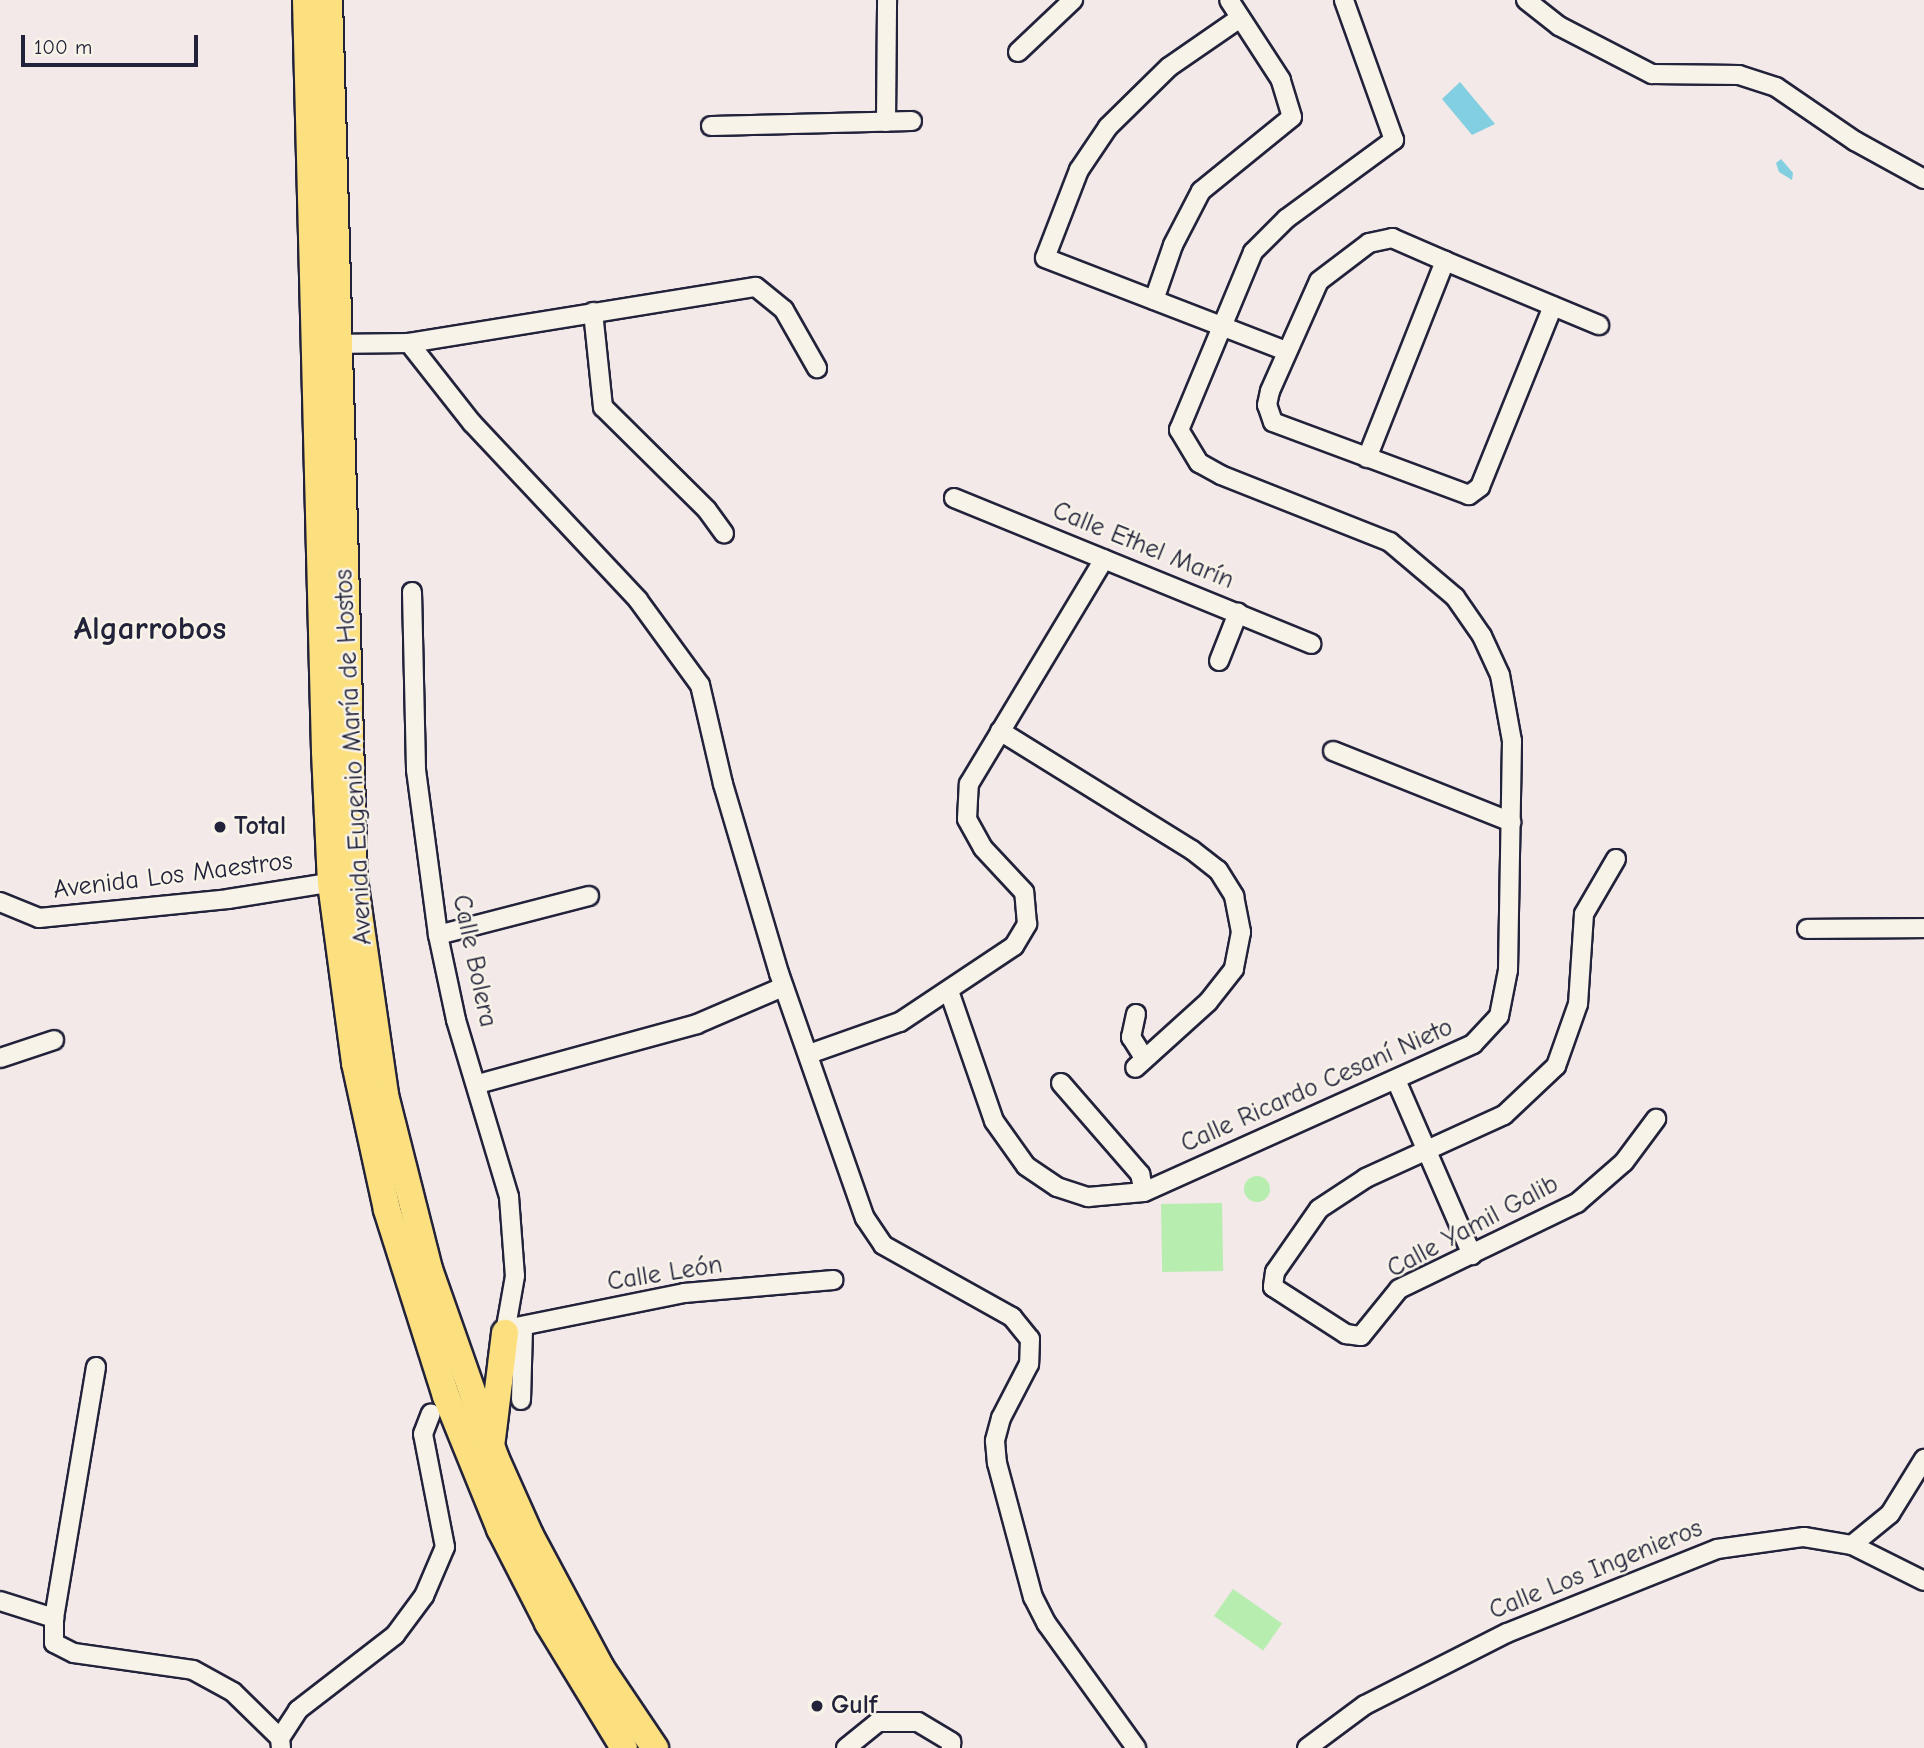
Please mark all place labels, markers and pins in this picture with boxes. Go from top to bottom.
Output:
place label: Total [234,811,286,843]
marker: Total [212,819,228,835]
place label: Gulf [831,1690,877,1722]
marker: Gulf [809,1698,825,1714]

